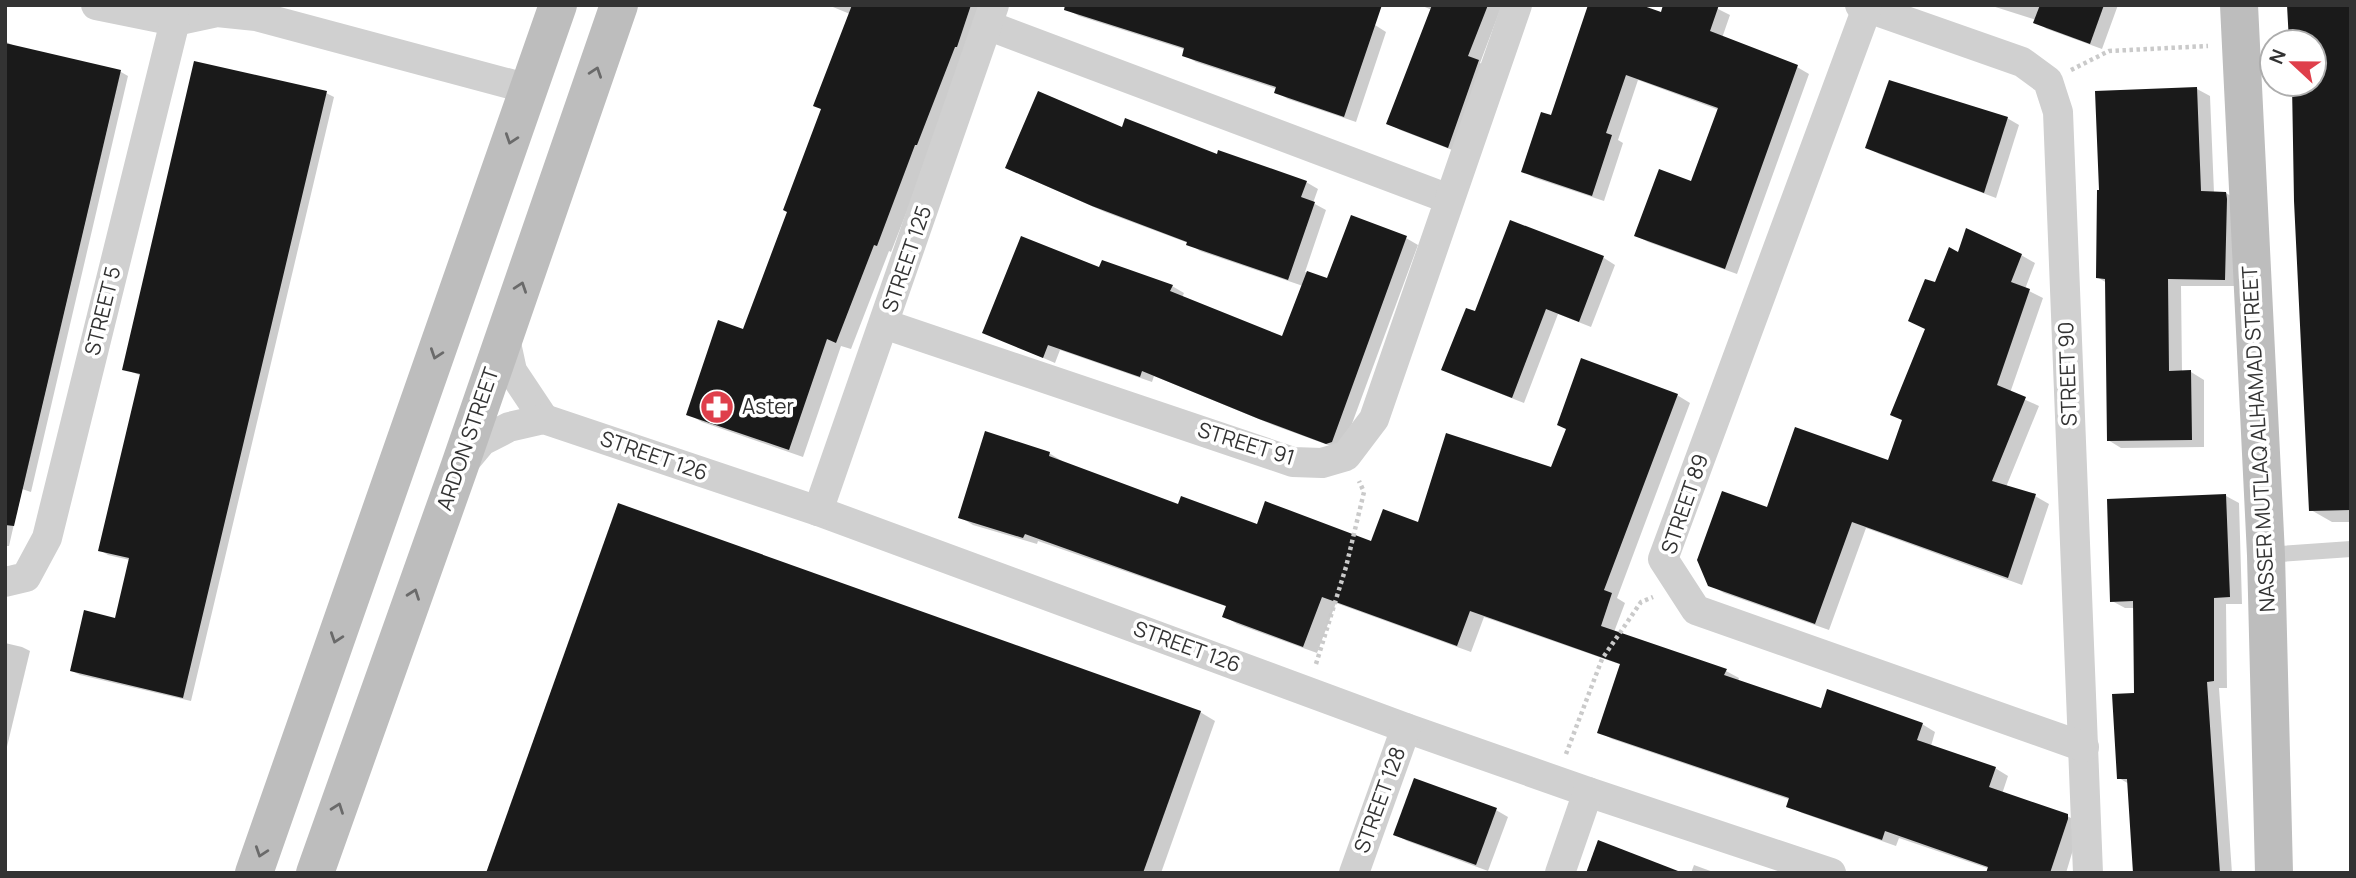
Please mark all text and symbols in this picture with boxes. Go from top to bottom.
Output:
north arrow [2258,28,2328,98]
text: N [2263,45,2292,68]
one-way arrow [588,66,602,78]
one-way arrow [505,133,519,145]
street label: STREET 125 [875,202,937,316]
street label: STREET 5 [77,263,127,358]
street label: NASSER MUTLAQ ALHAMAD STREET [2235,265,2281,613]
one-way arrow [513,281,527,293]
street label: STREET 90 [2051,321,2083,427]
one-way arrow [430,347,444,359]
street label: ARDON STREET [429,363,505,514]
pharmacy icon: Aster [698,388,736,426]
place label: Aster [742,392,795,420]
street label: STREET 91 [1194,415,1298,471]
street label: STREET 126 [597,424,712,487]
street label: STREET 89 [1654,450,1714,557]
one-way arrow [406,589,420,601]
street label: STREET 126 [1130,614,1245,678]
one-way arrow [330,631,344,643]
street label: STREET 128 [1347,743,1411,857]
one-way arrow [330,803,344,815]
one-way arrow [255,846,269,858]

